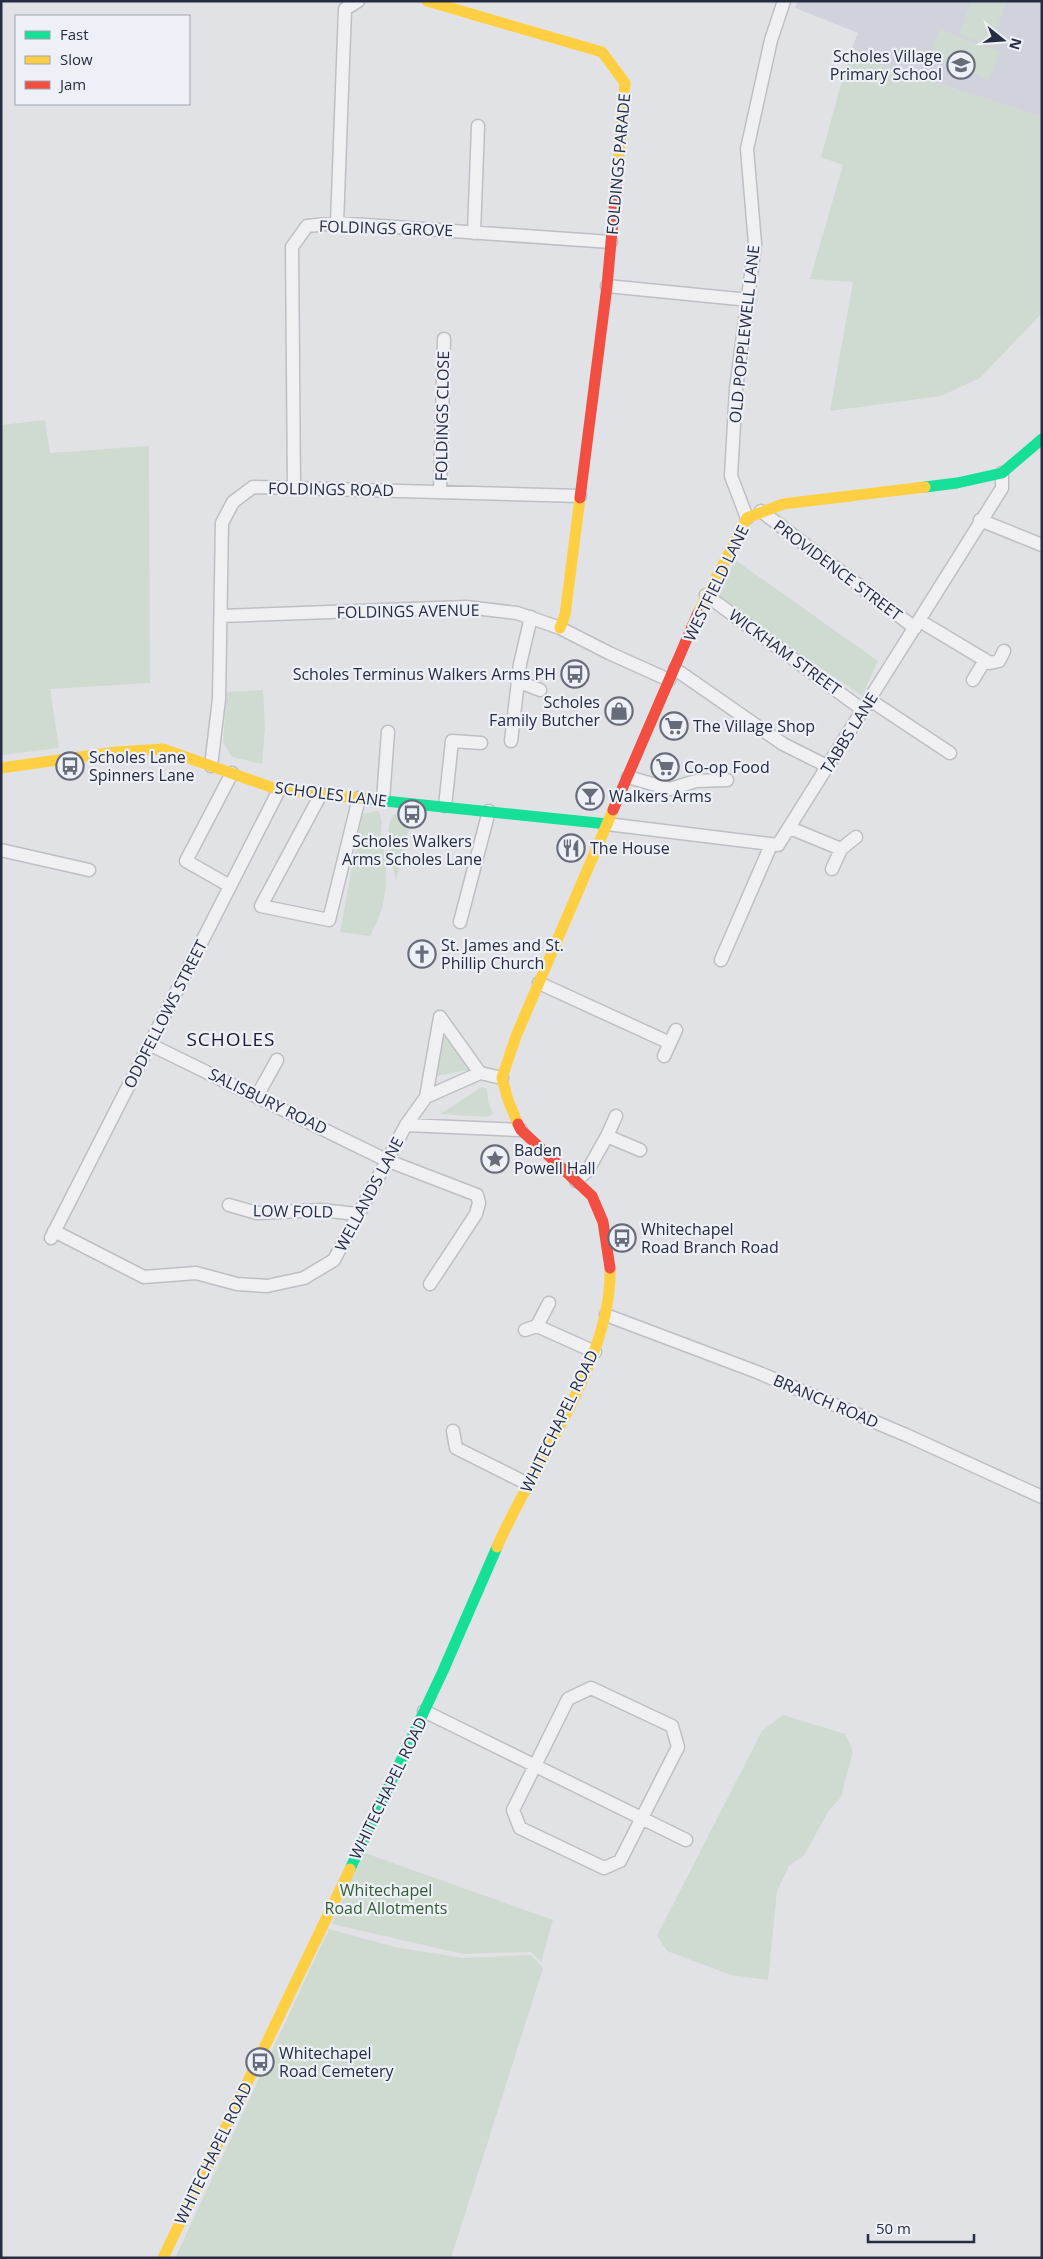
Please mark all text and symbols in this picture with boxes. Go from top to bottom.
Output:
legend [15,15,190,105]
north arrow [978,15,1028,65]
text: Fast [60,24,89,44]
text: N [1005,36,1027,52]
place label: Scholes Village Primary School [830,45,942,85]
text: Slow [60,49,93,69]
school or university icon: Scholes Village Primary School [946,50,976,80]
text: Jam [58,74,86,94]
street label: FOLDINGS PARADE [601,92,635,236]
street label: FOLDINGS GROVE [319,215,453,241]
street label: OLD POPPLEWELL LANE [724,244,764,424]
street label: FOLDINGS CLOSE [430,351,454,481]
street label: FOLDINGS ROAD [268,477,394,501]
street label: PROVIDENCE STREET [769,514,907,626]
street label: WESTFIELD LANE [678,521,754,645]
street label: FOLDINGS AVENUE [336,599,480,623]
street label: WICKHAM STREET [724,604,846,700]
bus stop icon: Scholes Terminus Walkers Arms PH [560,659,590,689]
place label: Scholes Terminus Walkers Arms PH [293,663,556,685]
street label: TABBS LANE [815,688,883,778]
place label: Scholes Family Butcher [489,691,600,731]
shop icon: Scholes Family Butcher [604,696,634,726]
supermarket icon: The Village Shop [659,711,689,741]
place label: The Village Shop [693,715,815,737]
place label: Scholes Lane Spinners Lane [89,746,195,786]
bus stop icon: Scholes Lane Spinners Lane [55,751,85,781]
supermarket icon: Co-op Food [650,752,680,782]
place label: Co-op Food [684,756,770,778]
street label: SCHOLES LANE [274,776,388,812]
bar icon: Walkers Arms [575,781,605,811]
place label: Walkers Arms [609,785,712,807]
bus stop icon: Scholes Walkers Arms Scholes Lane [397,799,427,829]
place label: Scholes Walkers Arms Scholes Lane [342,830,482,870]
restaurant icon: The House [556,833,586,863]
place label: The House [590,837,670,859]
place label: St. James and St. Phillip Church [441,934,564,974]
street label: ODDFELLOWS STREET [118,936,212,1092]
church icon: St. James and St. Phillip Church [407,939,437,969]
district label: SCHOLES [186,1026,276,1052]
street label: SALISBURY ROAD [205,1063,331,1139]
street label: WELLANDS LANE [330,1133,408,1255]
place label: Baden Powell Hall [514,1139,596,1179]
place icon: Baden Powell Hall [480,1144,510,1174]
street label: LOW FOLD [253,1199,333,1223]
place label: Whitechapel Road Branch Road [641,1218,779,1258]
bus stop icon: Whitechapel Road Branch Road [607,1223,637,1253]
street label: WHITECHAPEL ROAD [515,1346,603,1496]
street label: BRANCH ROAD [770,1369,882,1433]
street label: WHITECHAPEL ROAD [344,1713,432,1863]
park label: Whitechapel Road Allotments [325,1879,447,1919]
place label: Whitechapel Road Cemetery [279,2042,394,2082]
bus stop icon: Whitechapel Road Cemetery [245,2047,275,2077]
street label: WHITECHAPEL ROAD [169,2078,257,2228]
scale bar [868,2212,974,2244]
text: 50 m [876,2218,911,2238]

